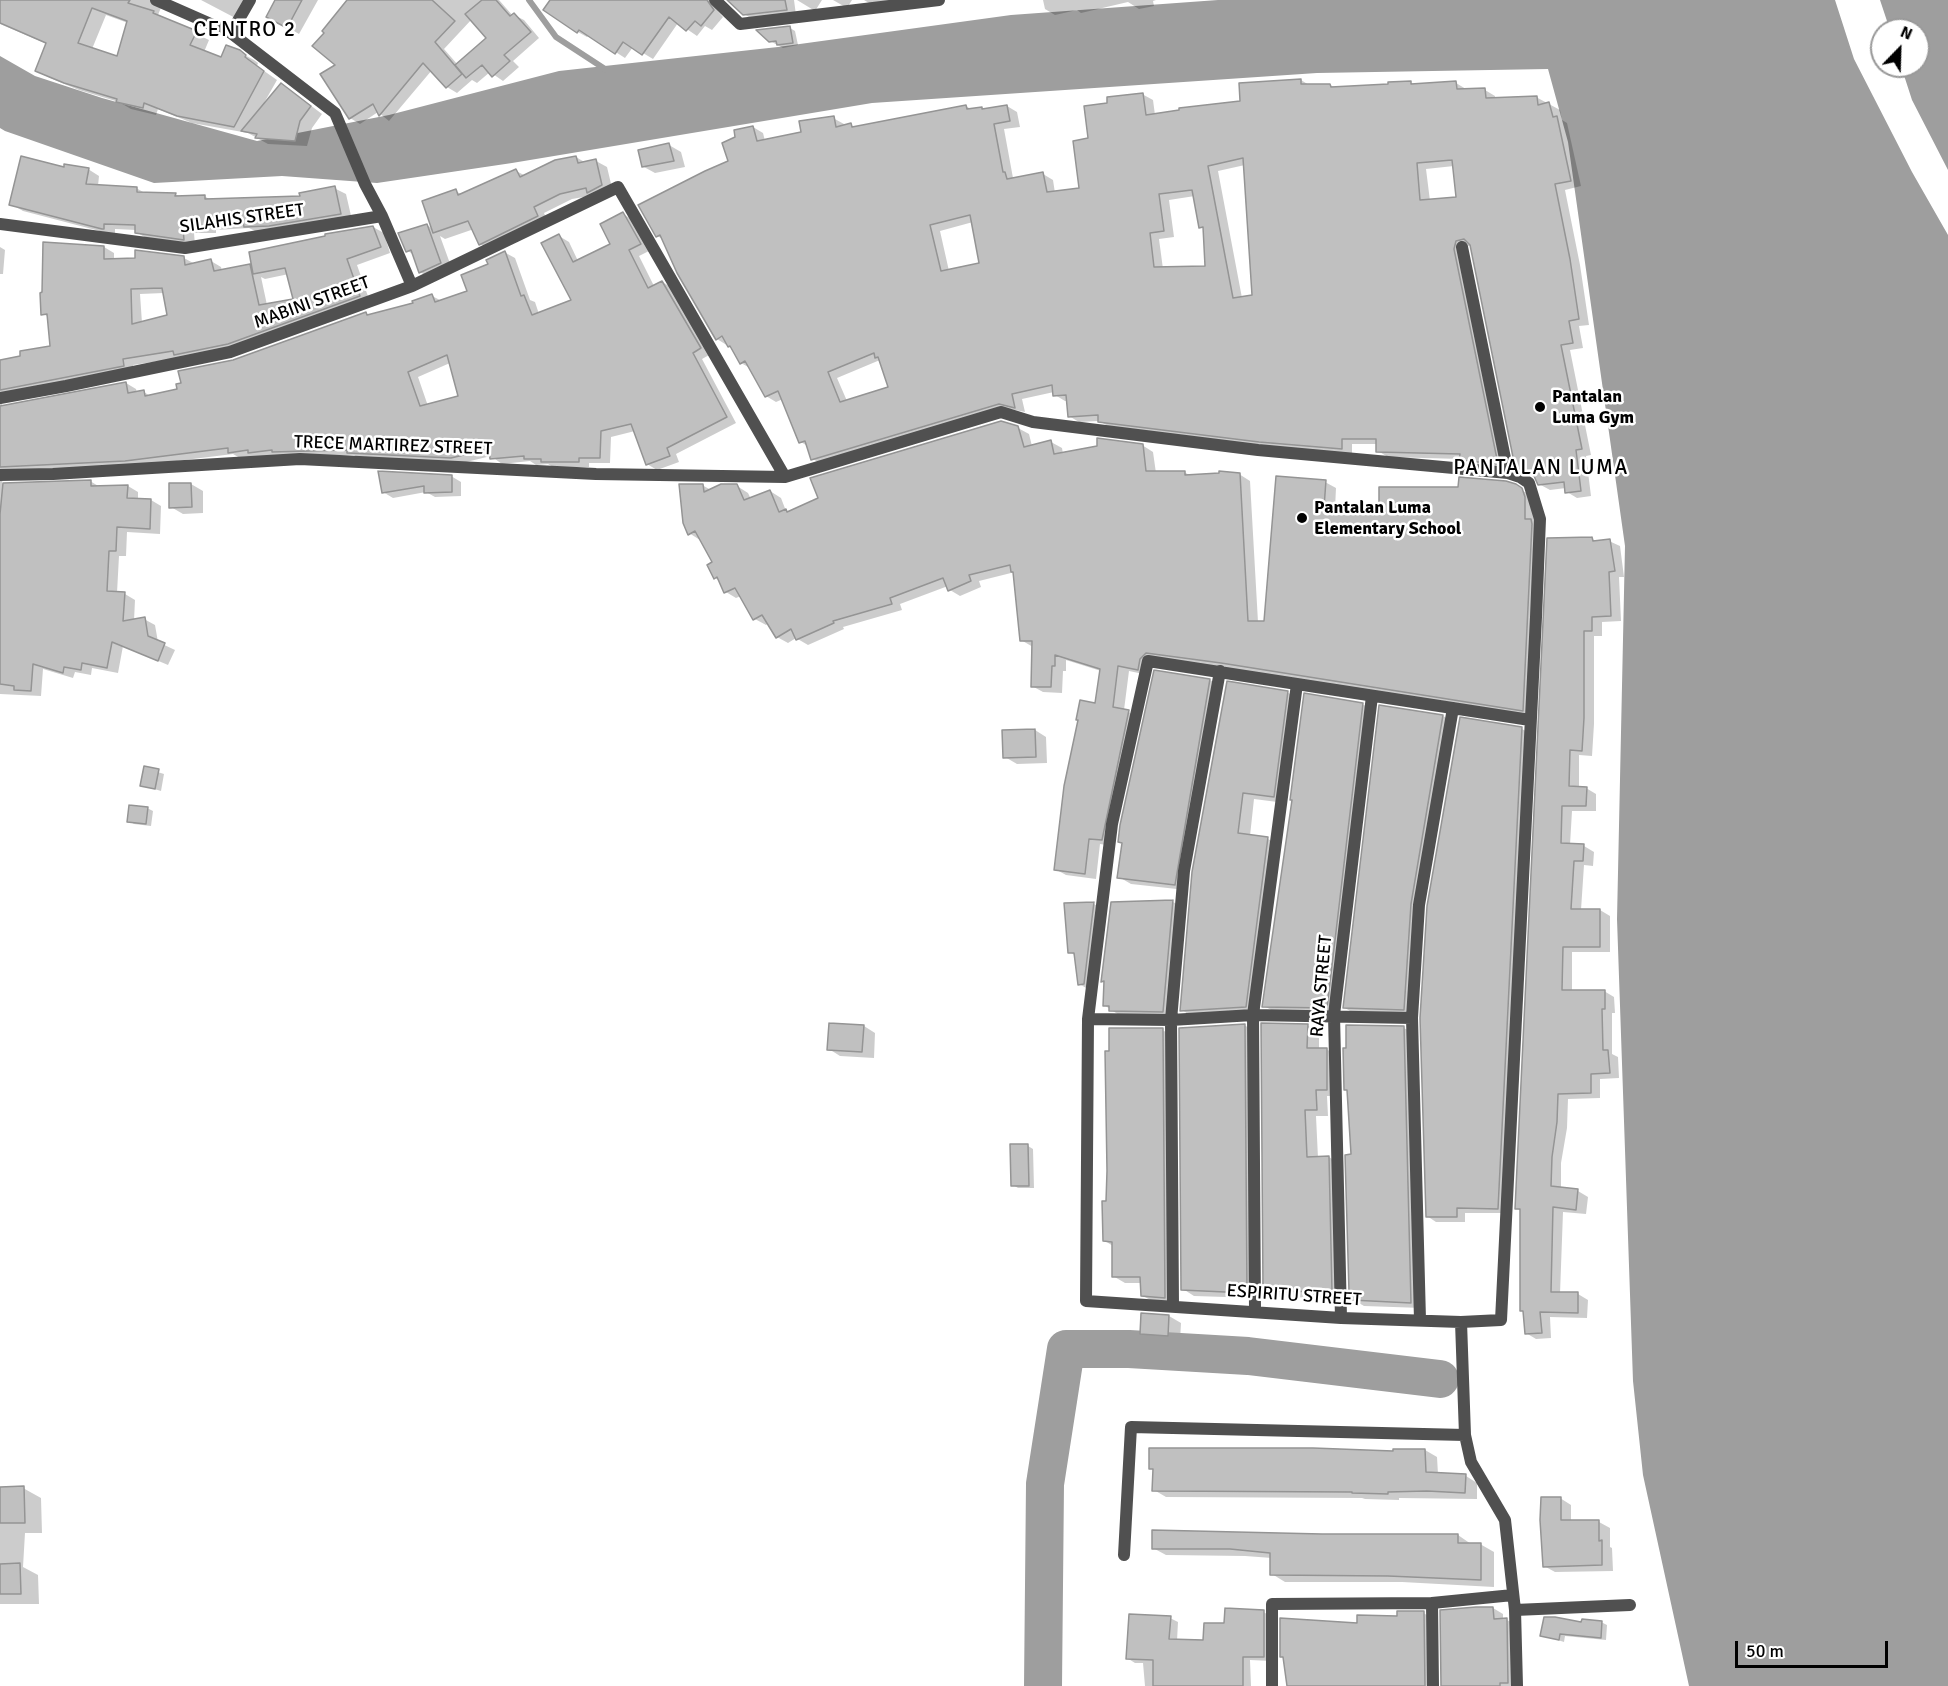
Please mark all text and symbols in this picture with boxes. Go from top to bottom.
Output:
district label: CENTRO 2 [193,17,297,43]
north arrow [1870,18,1930,78]
text: N [1897,22,1915,45]
street label: SILAHIS STREET [178,200,306,238]
street label: MABINI STREET [251,272,373,334]
place label: Pantalan Luma Gym [1552,386,1634,428]
marker: Pantalan Luma Gym [1533,400,1547,414]
street label: TRECE MARTIREZ STREET [293,432,493,460]
district label: PANTALAN LUMA [1453,455,1629,481]
place label: Pantalan Luma Elementary School [1314,497,1461,540]
marker: Pantalan Luma Elementary School [1295,511,1309,525]
street label: RAYA STREET [1307,934,1337,1038]
street label: ESPIRITU STREET [1226,1281,1362,1311]
scale bar [1738,1629,1891,1667]
text: 50 m [1746,1640,1784,1662]

